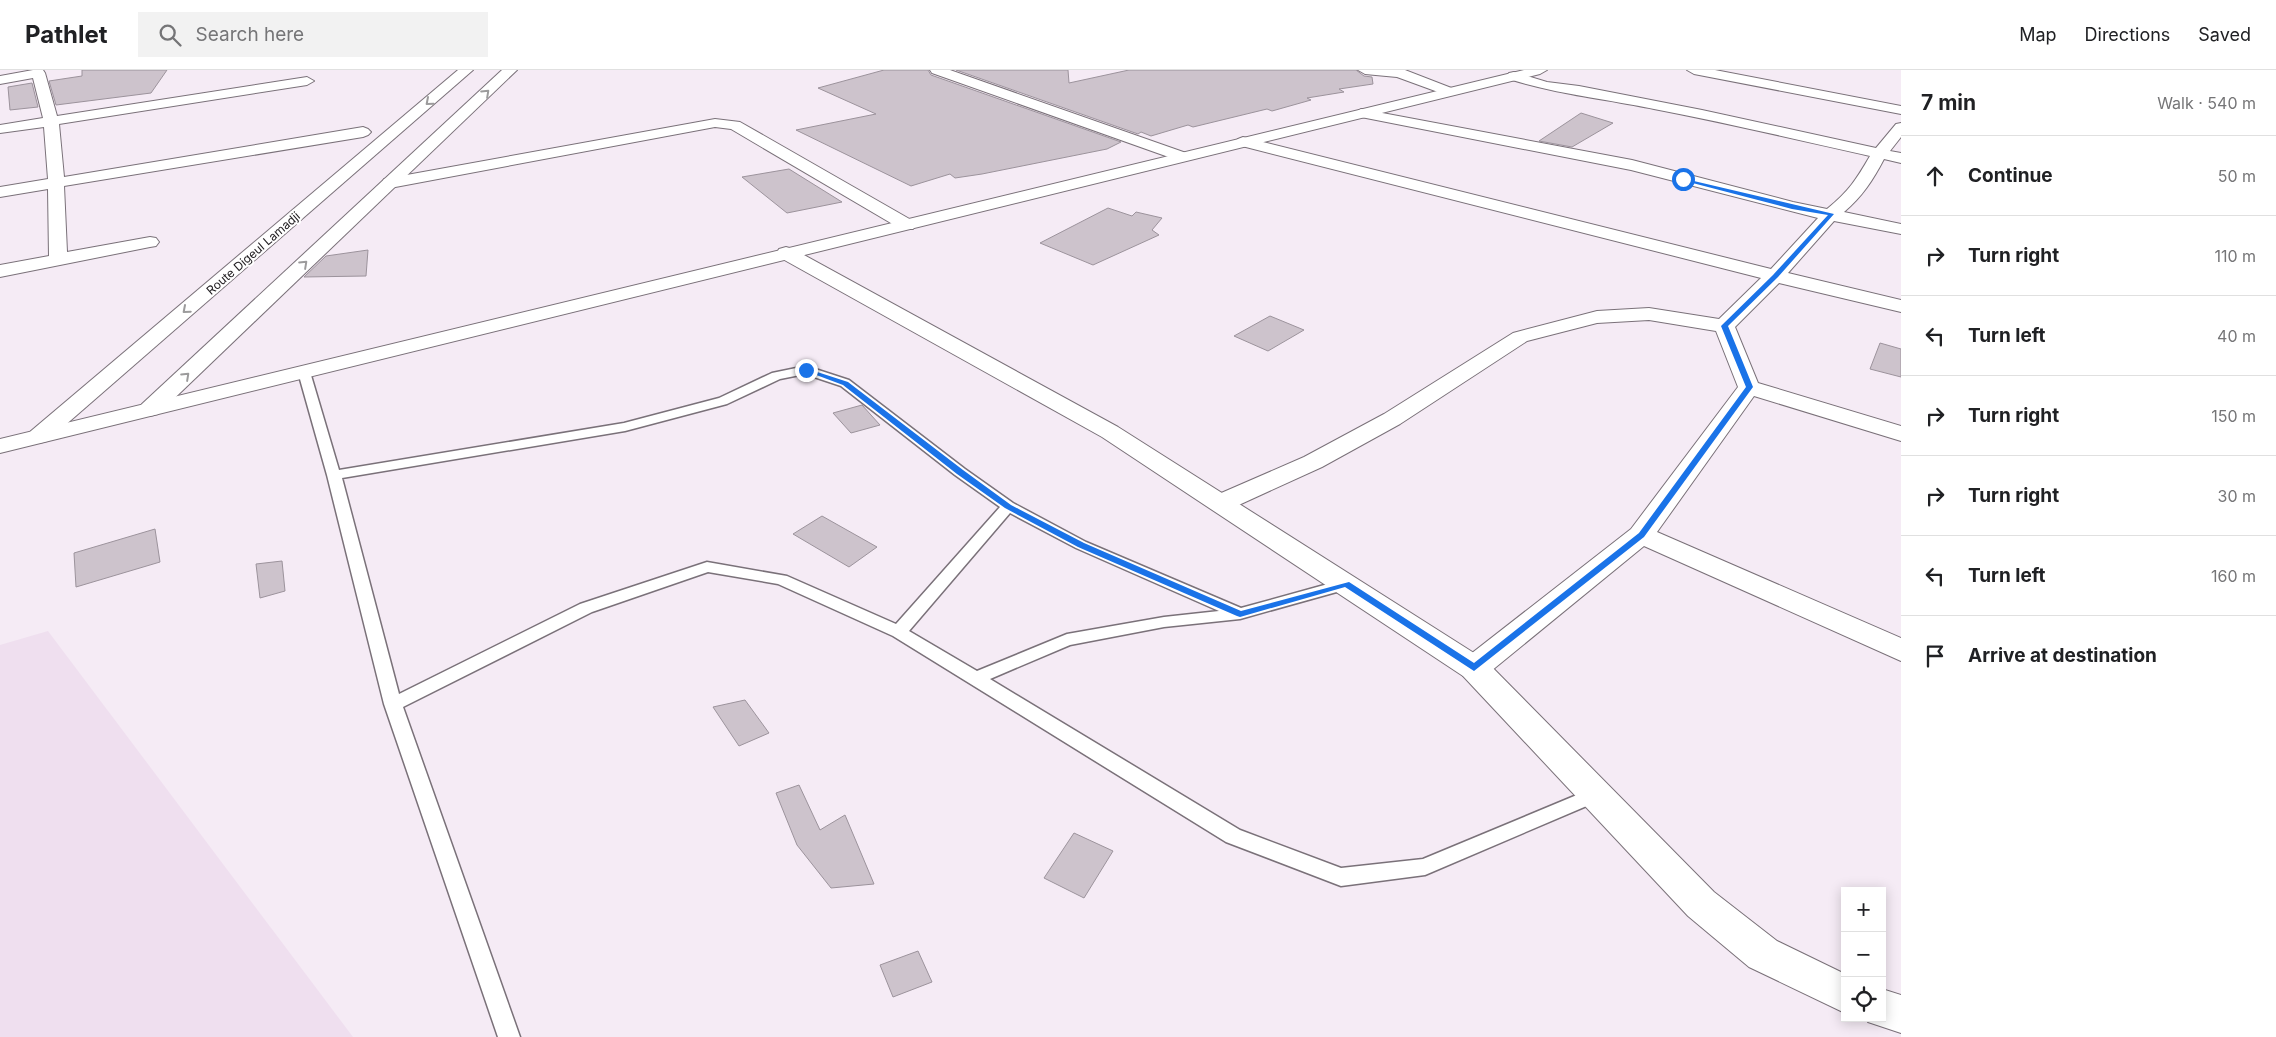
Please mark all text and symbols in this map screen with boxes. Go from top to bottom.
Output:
search box [138,12,488,57]
text: Pathlet [25,20,108,49]
icon: search [156,21,184,49]
text: Search here [196,23,304,46]
text: Map [2019,24,2057,45]
text: Directions [2085,24,2170,45]
text: Saved [2198,24,2251,45]
one-way arrow [480,90,489,99]
text: 7 min [1921,90,1976,115]
text: Walk · 540 m [2157,93,2256,113]
one-way arrow [426,96,435,105]
icon: ahead [1921,162,1949,190]
text: Continue [1968,164,2053,187]
text: 50 m [2218,166,2256,186]
route start [1672,168,1695,191]
street label: Route Digeul Lamadji [203,208,303,298]
icon: right [1921,242,1949,270]
text: Turn right [1968,244,2059,267]
text: 110 m [2214,246,2256,266]
one-way arrow [298,261,307,270]
one-way arrow [183,304,192,313]
icon: left [1921,322,1949,350]
text: Turn left [1968,324,2046,347]
text: 40 m [2217,326,2256,346]
route end [795,359,818,382]
one-way arrow [180,373,189,382]
icon: right [1921,402,1949,430]
text: Turn right [1968,404,2059,427]
text: 150 m [2211,406,2256,426]
icon: right [1921,482,1949,510]
text: Turn right [1968,484,2059,507]
text: 30 m [2218,486,2256,506]
icon: left [1921,562,1949,590]
text: Turn left [1968,564,2046,587]
text: 160 m [2211,566,2256,586]
icon: arrive [1921,642,1949,670]
text: Arrive at destination [1968,644,2157,667]
map controls [1841,887,1886,1022]
button: + [1841,887,1886,932]
button: − [1841,932,1886,977]
button: locate [1841,977,1886,1022]

